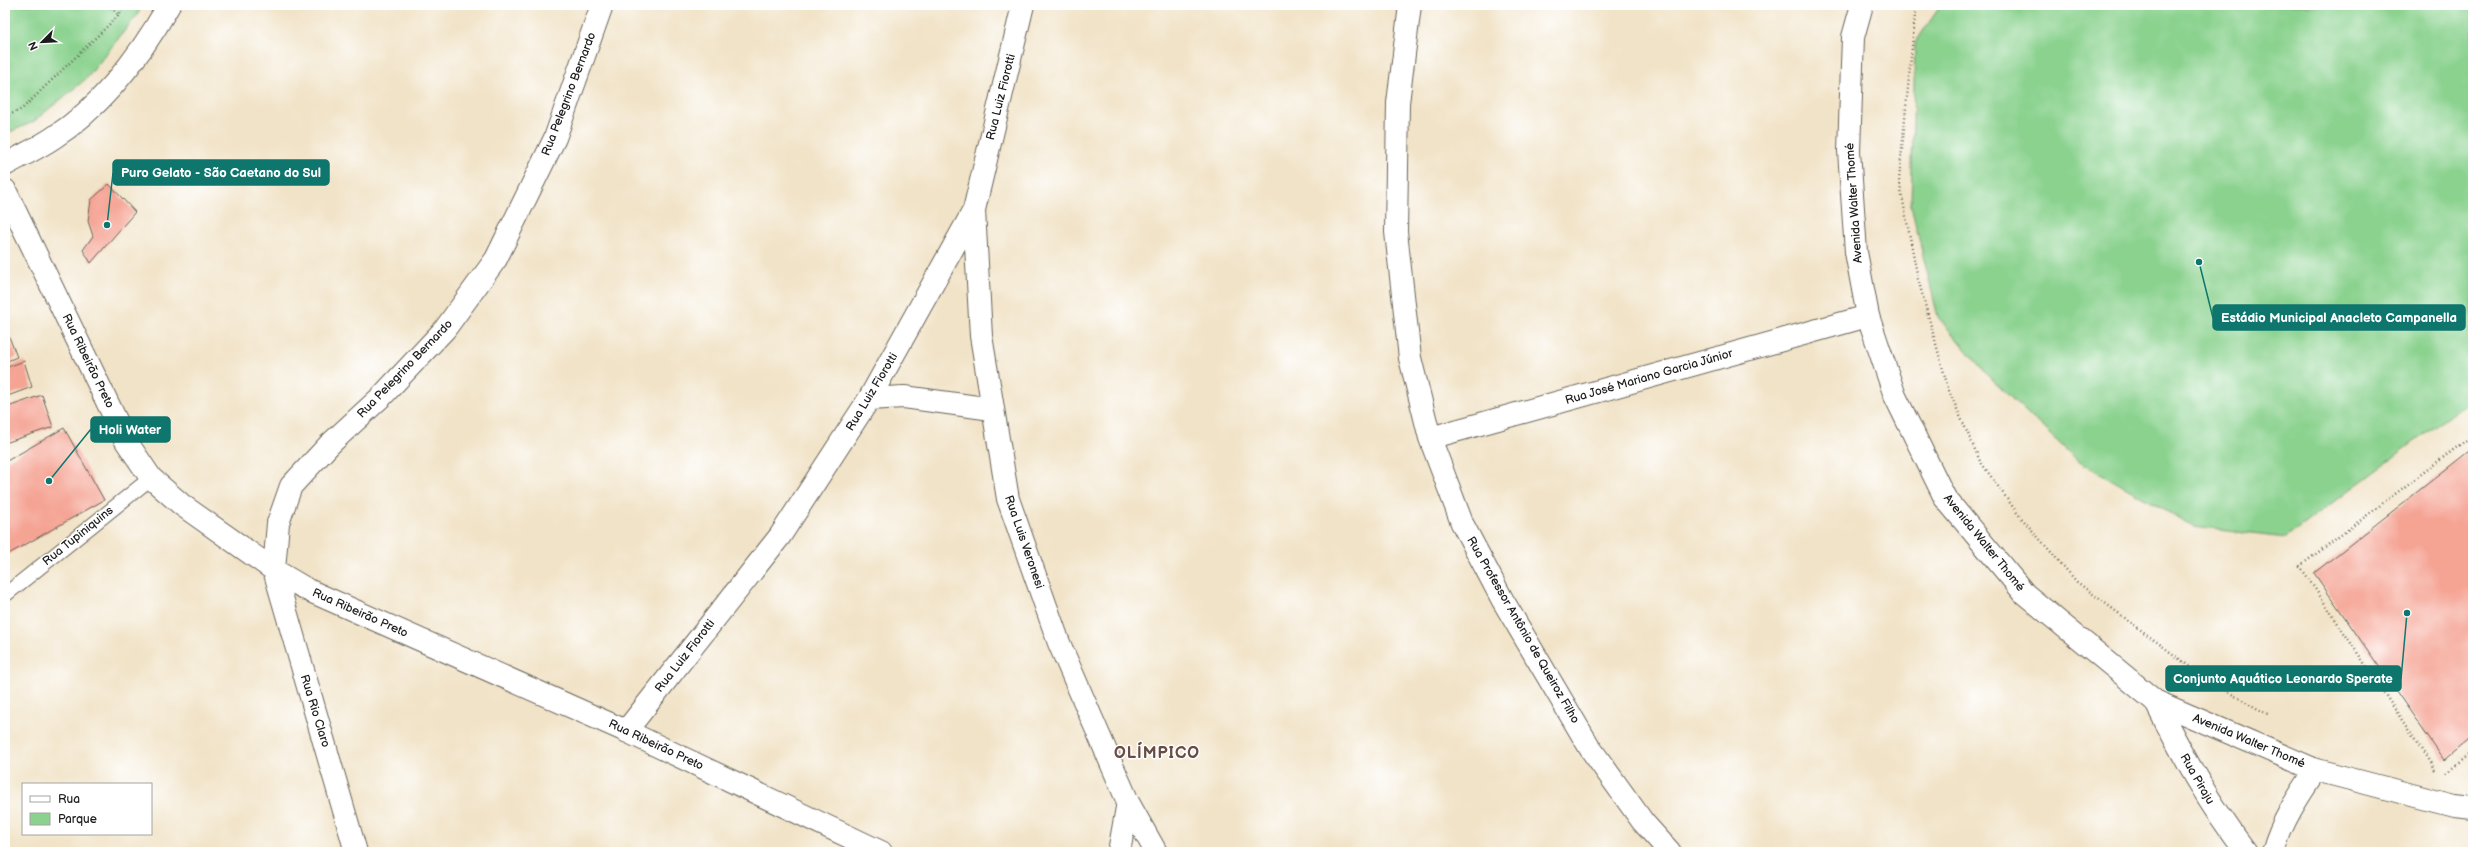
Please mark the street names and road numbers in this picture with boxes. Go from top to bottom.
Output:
street label: Rua Pelegrino Bernardo [539,30,600,158]
street label: Rua Luiz Fiorotti [983,52,1019,142]
street label: Avenida Walter Thomé [1842,142,1866,264]
street label: Rua Ribeirão Preto [59,311,117,411]
street label: Rua Pelegrino Bernardo [354,317,456,421]
street label: Rua José Mariano Garcia Júnior [1563,346,1735,408]
street label: Rua Luiz Fiorotti [843,350,901,434]
street label: Avenida Walter Thomé [1940,491,2028,595]
street label: Rua Luis Veronesi [1001,493,1047,591]
street label: Rua Tupiniquins [40,503,116,569]
street label: Rua Professor Antônio de Queiroz Filho [1463,534,1583,726]
street label: Rua Ribeirão Preto [310,585,410,641]
street label: Rua Luiz Fiorotti [652,616,718,695]
street label: Rua Rio Claro [297,673,333,749]
street label: Avenida Walter Thomé [2191,711,2307,771]
street label: Rua Ribeirão Preto [606,716,706,774]
street label: Rua Piraju [2176,751,2218,807]

